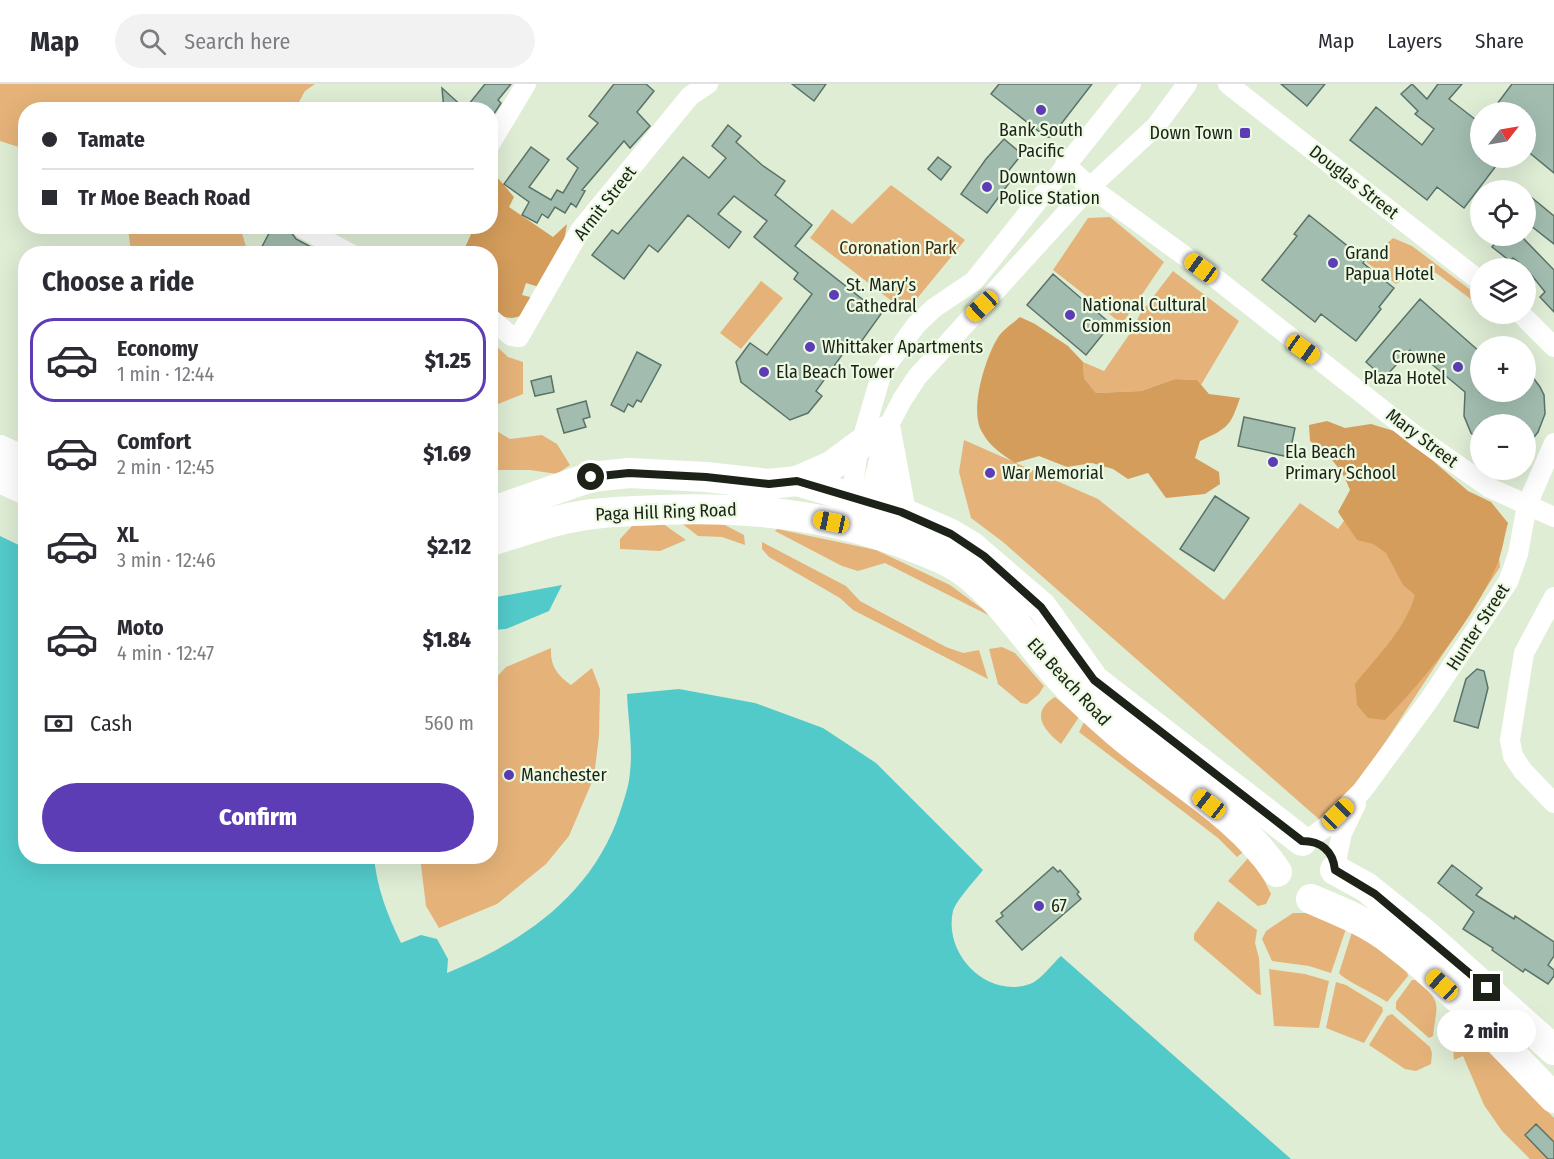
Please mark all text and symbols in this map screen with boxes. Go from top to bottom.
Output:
search box [115,14,535,68]
text: Map [30,25,79,58]
icon: search [136,25,169,58]
text: Search here [184,28,290,55]
text: Map [1318,28,1354,54]
text: Layers [1387,28,1442,54]
text: Share [1475,28,1524,54]
north arrow [1470,102,1536,168]
map controls [1470,102,1536,480]
marker: Bank South Pacific [1034,103,1048,117]
place label: Bank South Pacific [999,119,1083,162]
place label: Down Town [1149,122,1233,144]
text: Tamate [78,126,145,153]
marker: Down Town [1238,126,1252,140]
street label: Douglas Street [1305,140,1403,224]
street label: Armit Street [569,161,641,245]
place label: Downtown Police Station [999,166,1100,209]
marker: Downtown Police Station [980,180,994,194]
button: locate [1470,180,1536,246]
text: Tr Moe Beach Road [78,184,251,211]
park label: Coronation Park [839,237,957,259]
place label: Grand Papua Hotel [1345,242,1434,285]
car [1181,250,1221,286]
marker: Grand Papua Hotel [1326,256,1340,270]
button: layers [1470,258,1536,324]
text: Choose a ride [42,266,194,298]
place label: St. Mary’s Cathedral [846,274,917,317]
car [963,287,1001,325]
marker: St. Mary’s Cathedral [827,288,841,302]
place label: National Cultural Commission [1082,294,1206,337]
marker: National Cultural Commission [1063,308,1077,322]
car [1283,331,1323,367]
icon: car [45,333,99,387]
text: Economy [117,335,198,362]
place label: Whittaker Apartments [822,336,984,358]
button: + [1470,336,1536,402]
marker: Whittaker Apartments [803,340,817,354]
place label: Crowne Plaza Hotel [1364,346,1446,389]
text: $1.25 [425,347,471,374]
marker: Crowne Plaza Hotel [1451,360,1465,374]
place label: Ela Beach Tower [776,361,895,383]
text: 1 min · 12:44 [117,362,214,386]
marker: Ela Beach Tower [757,365,771,379]
street label: Mary Street [1382,404,1462,472]
button: − [1470,414,1536,480]
icon: car [45,426,99,480]
text: Comfort [117,428,191,455]
text: $1.69 [423,440,471,467]
place label: Ela Beach Primary School [1285,441,1396,484]
text: 2 min · 12:45 [117,455,215,479]
marker: Ela Beach Primary School [1266,455,1280,469]
place label: War Memorial [1002,462,1104,484]
route start [577,463,604,490]
marker: War Memorial [983,466,997,480]
street label: Paga Hill Ring Road [595,499,737,525]
car [812,509,850,535]
icon: car [45,519,99,573]
text: XL [117,521,139,548]
text: $2.12 [427,533,471,560]
text: 3 min · 12:46 [117,548,216,572]
street label: Hunter Street [1442,579,1514,675]
icon: car [45,612,99,666]
text: Moto [117,614,164,641]
text: $1.84 [423,626,471,653]
street label: Ela Beach Road [1023,633,1115,731]
text: 4 min · 12:47 [117,641,214,665]
icon: cash [42,707,75,740]
text: Cash [90,710,133,737]
text: 560 m [424,711,474,735]
place label: Manchester [521,764,607,786]
marker: Manchester [502,768,516,782]
button: Confirm [42,783,474,852]
car [1189,786,1229,822]
car [1319,795,1357,833]
place label: 67 [1051,895,1067,917]
marker: 67 [1032,899,1046,913]
car [1423,966,1461,1004]
route end [1473,974,1500,1001]
callout: 2 min [1438,1009,1537,1051]
text: 2 min [1464,1019,1509,1043]

